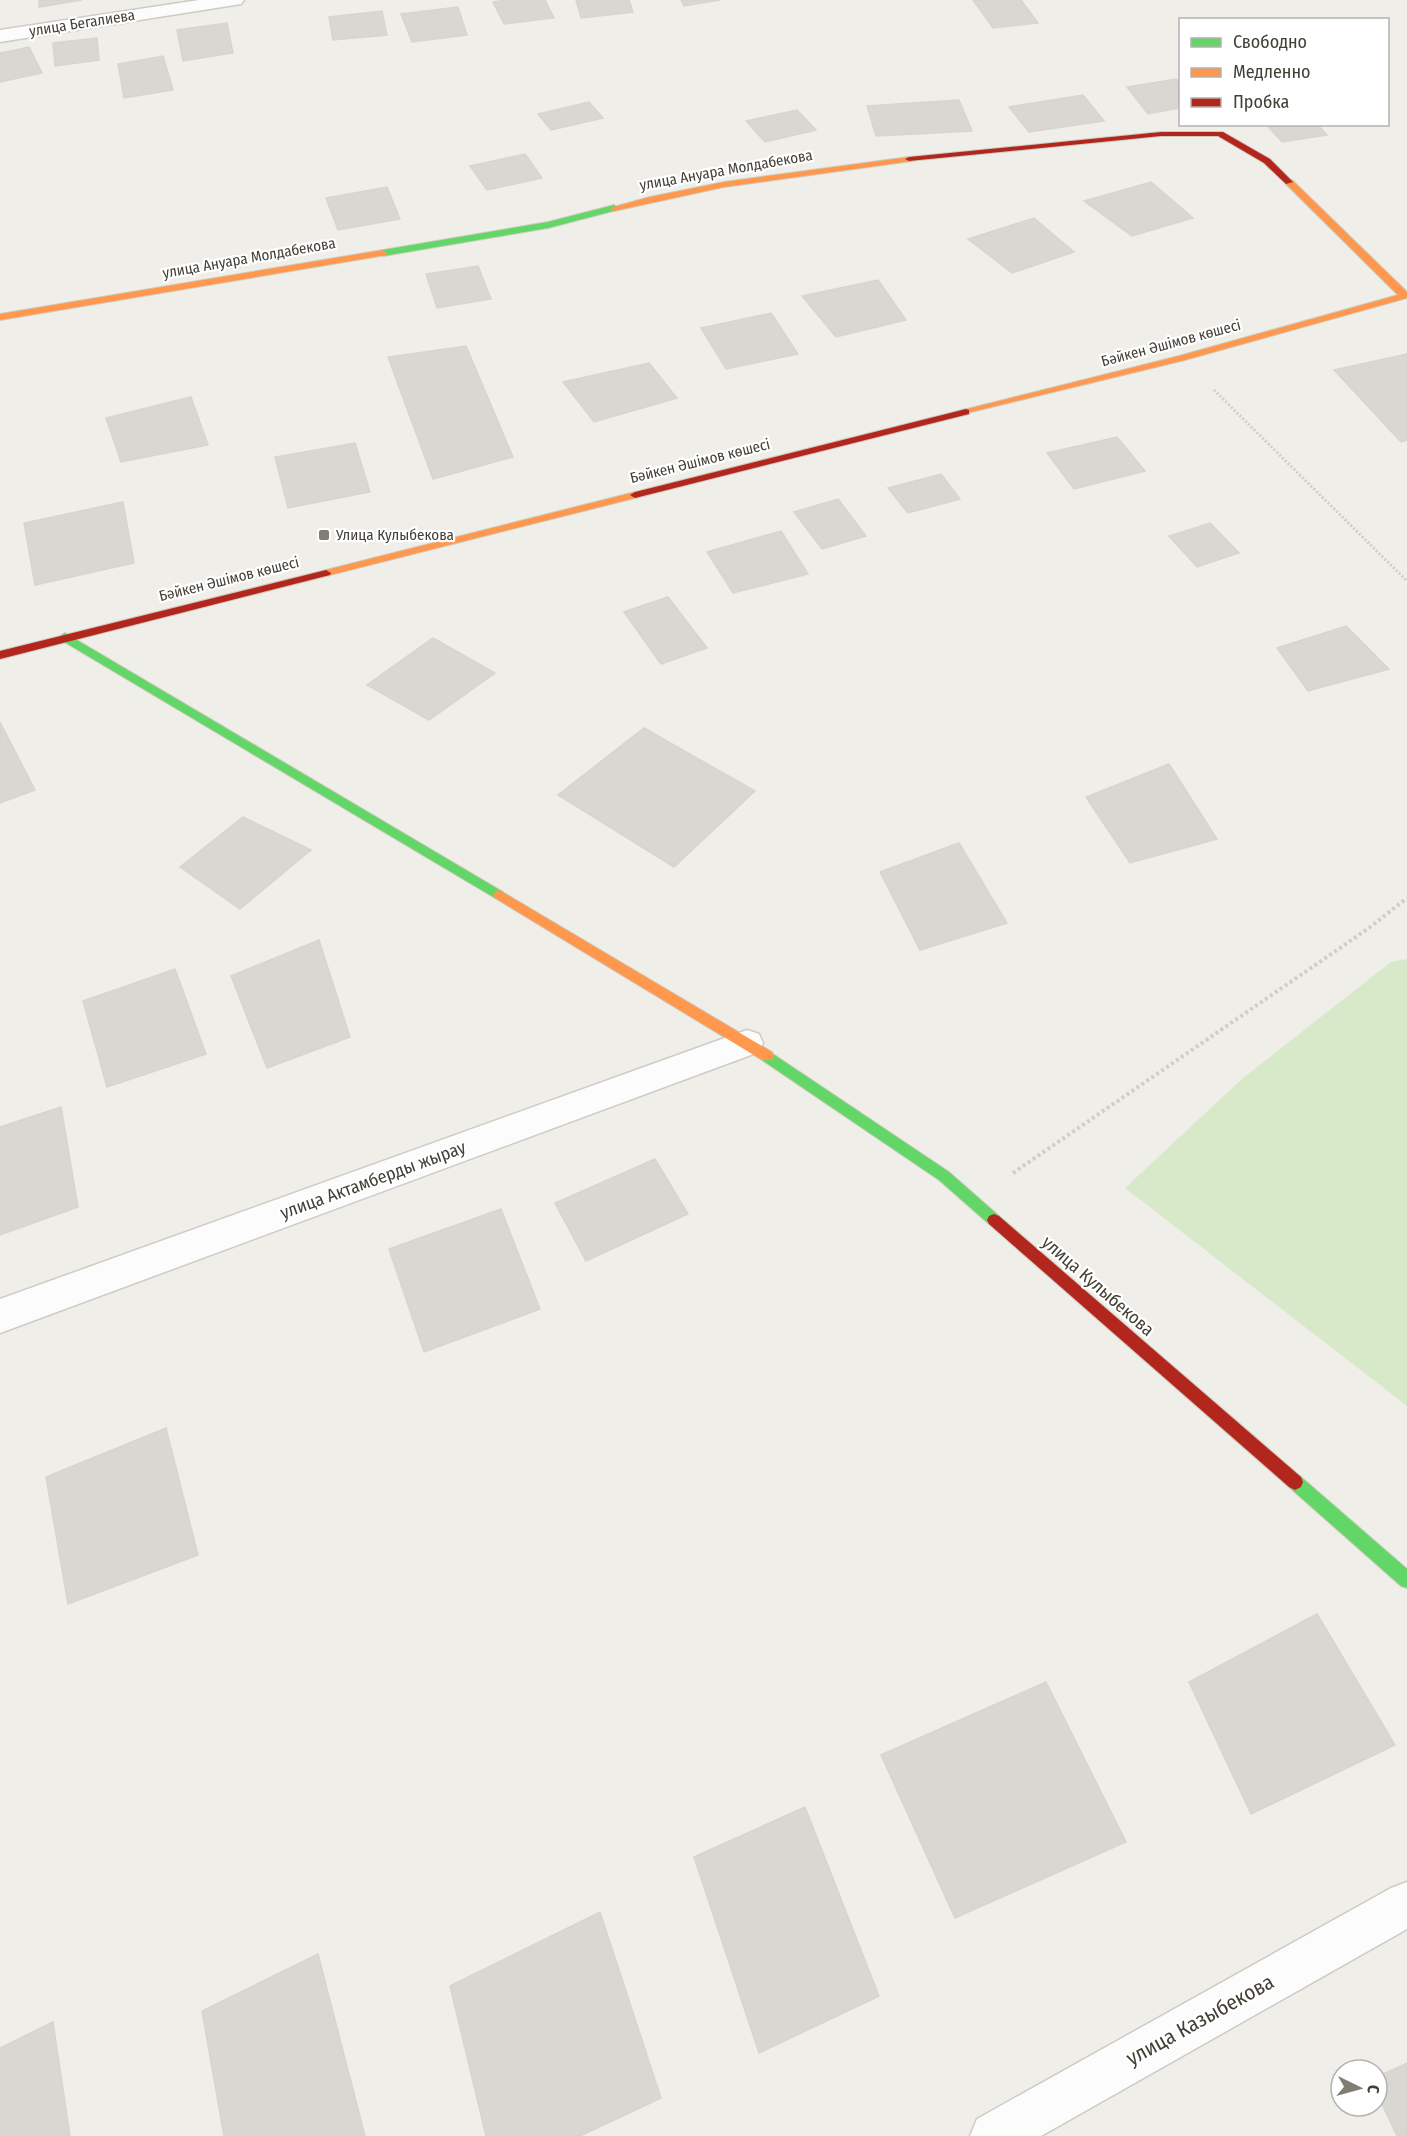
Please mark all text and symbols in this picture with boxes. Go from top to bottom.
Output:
street label: улица Бегалиева [28,6,136,40]
legend [1179,18,1389,126]
text: Свободно [1233,31,1307,53]
text: Медленно [1233,61,1311,83]
text: Пробка [1233,91,1289,113]
street label: улица Ануара Молдабекова [638,146,814,194]
street label: улица Ануара Молдабекова [161,234,337,282]
street label: Бәйкен Әшімов көшесі [1099,316,1243,370]
street label: Бәйкен Әшімов көшесі [628,435,772,487]
place label: Улица Кулыбекова [335,526,454,544]
marker: Улица Кулыбекова [317,528,331,542]
street label: Бәйкен Әшімов көшесі [157,553,301,605]
street label: улица Актамберды жырау [277,1136,469,1224]
street label: улица Кулыбекова [1037,1231,1159,1341]
street label: улица Казыбекова [1122,1969,1278,2071]
north arrow [1329,2058,1389,2118]
text: С [1364,2084,1383,2095]

